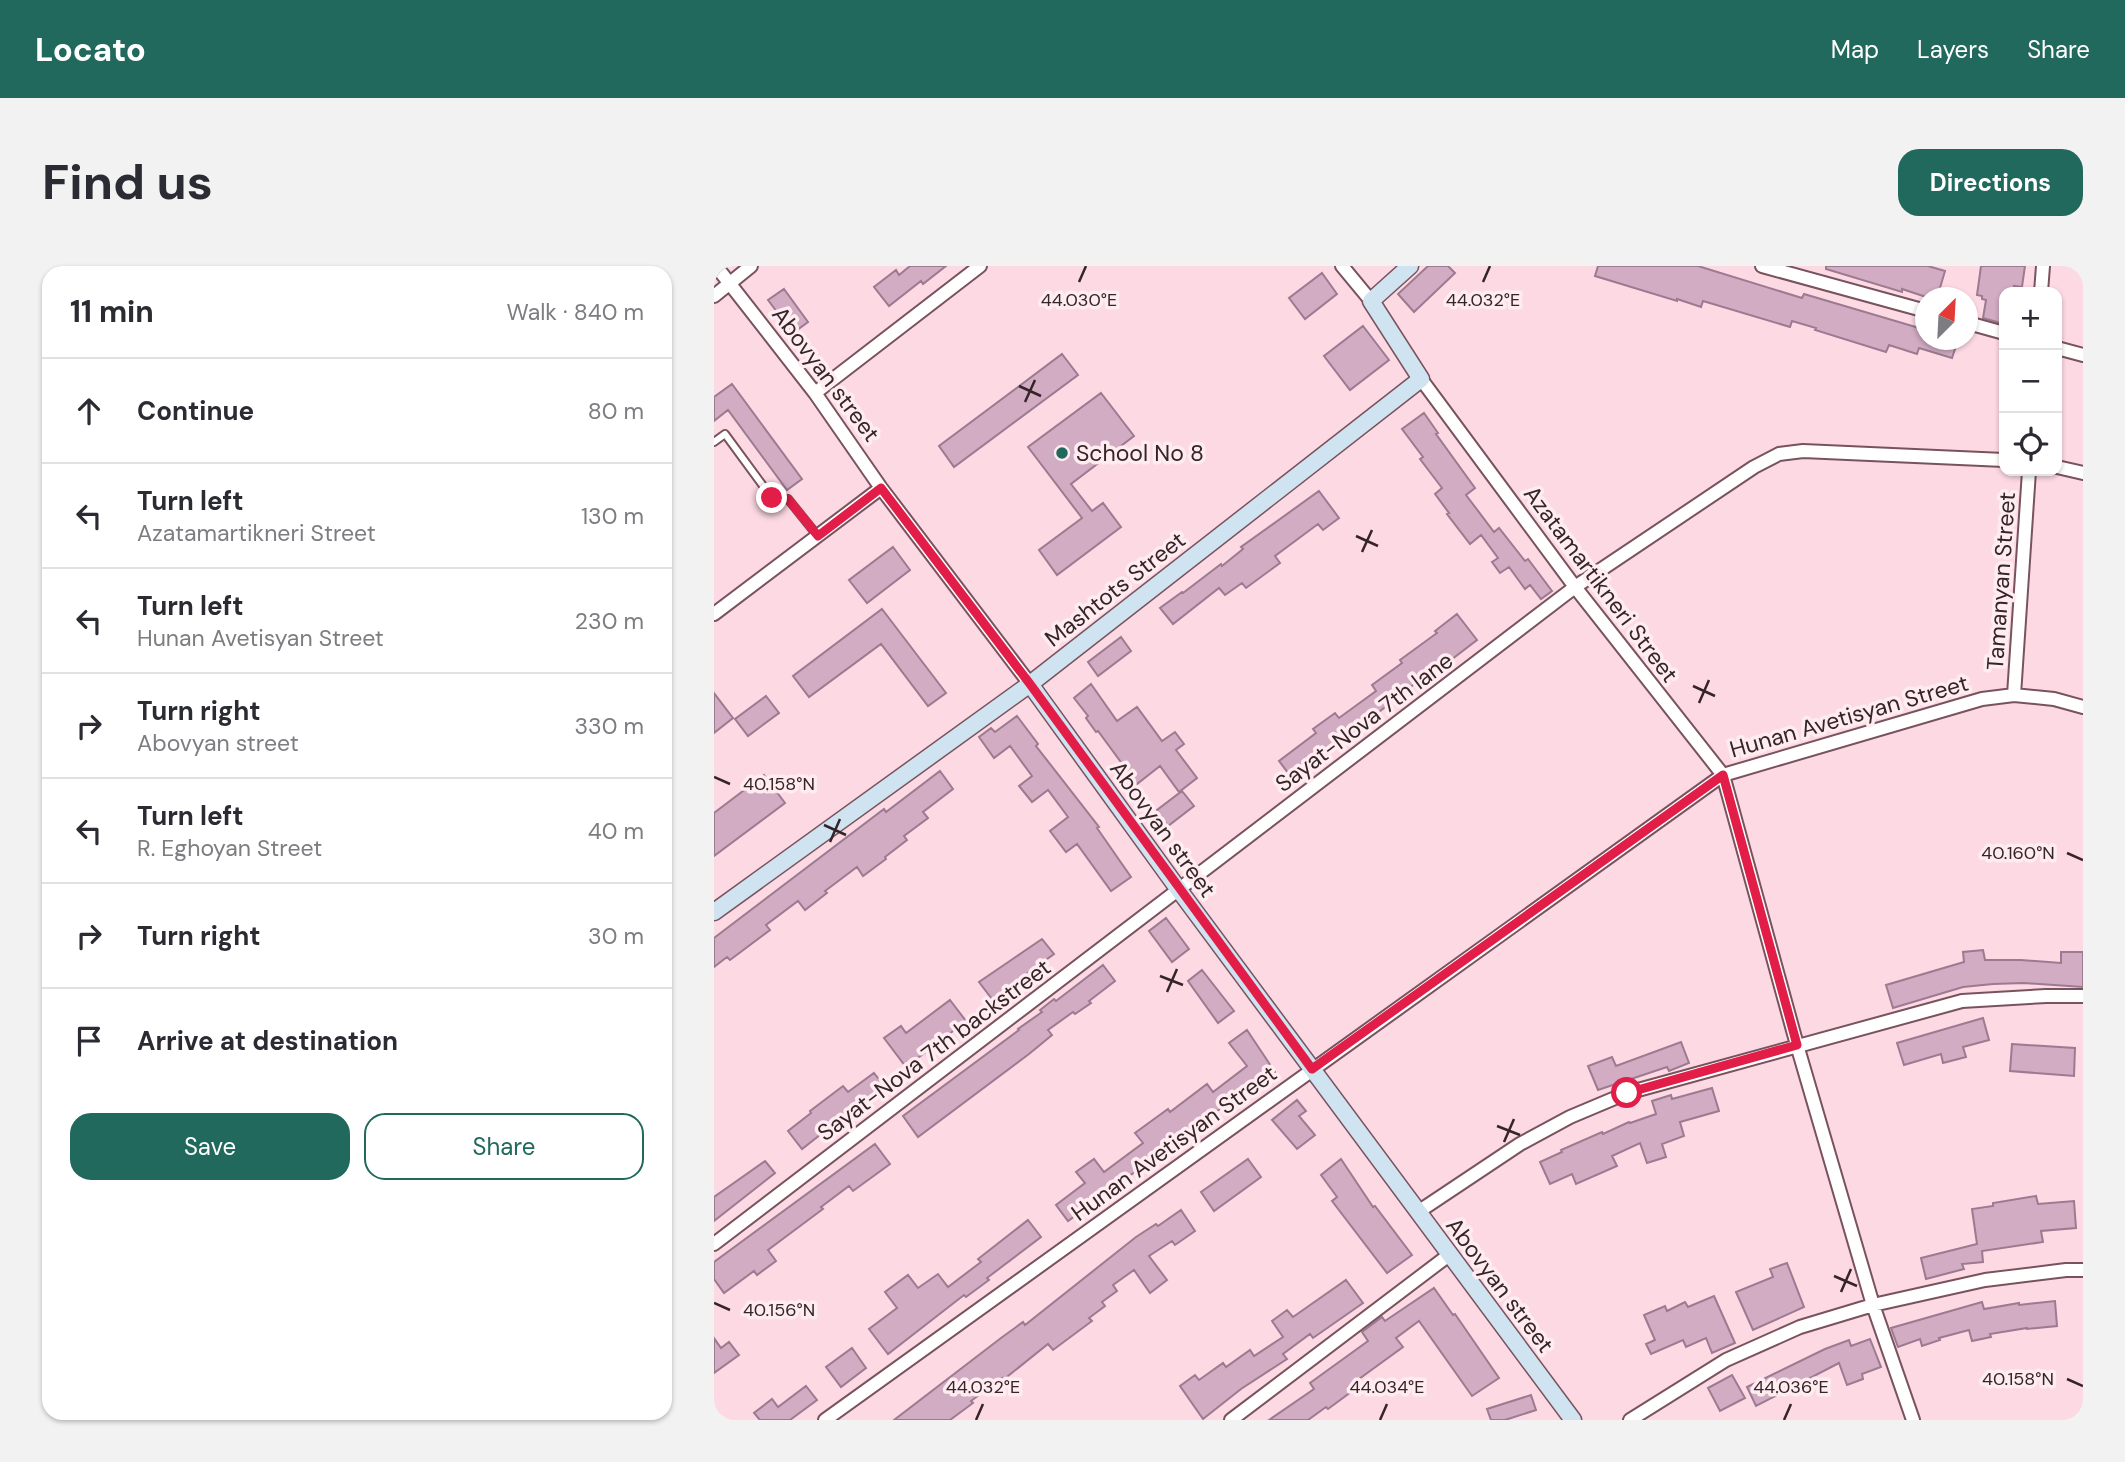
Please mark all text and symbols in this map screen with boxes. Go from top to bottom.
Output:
text: Locato [35,28,146,71]
text: Map [1831,34,1879,65]
text: Layers [1917,34,1989,65]
text: Share [2027,34,2090,65]
button: Directions [1898,149,2083,216]
text: Find us [42,150,213,214]
north arrow [1915,287,1978,350]
map controls [1999,287,2062,476]
button: + [1999,287,2062,350]
text: 44.030°E [1041,288,1117,312]
text: 44.032°E [1446,288,1520,312]
text: 11 min [70,292,154,331]
text: Walk · 840 m [507,297,644,327]
street label: Abovyan street [765,300,887,448]
button: − [1999,350,2062,413]
icon: ahead [70,392,108,430]
text: Continue [137,394,254,428]
text: 80 m [588,396,644,426]
button: locate [1999,413,2062,476]
place label: School No 8 [1076,438,1204,468]
marker: School No 8 [1054,445,1070,461]
street label: Azatamartikneri Street [1517,480,1685,688]
route end [756,482,787,513]
text: Turn left [137,484,244,518]
street label: Tamanyan Street [1980,491,2022,671]
icon: left [70,497,108,535]
text: 130 m [581,501,644,531]
text: Azatamartikneri Street [137,518,376,548]
street label: Mashtots Street [1039,525,1191,653]
text: Turn left [137,589,244,623]
icon: left [70,602,108,640]
text: 230 m [575,606,644,636]
text: Hunan Avetisyan Street [137,623,384,653]
street label: Sayat-Nova 7th lane [1269,645,1459,799]
street label: Hunan Avetisyan Street [1726,668,1972,764]
text: Turn right [137,694,261,728]
icon: right [70,707,108,745]
text: 330 m [574,711,644,741]
text: Abovyan street [137,728,299,758]
street label: Abovyan street [1103,755,1223,903]
text: 40.158°N [743,772,815,796]
text: Turn left [137,799,244,833]
icon: left [70,812,108,850]
text: 40 m [588,816,644,846]
text: R. Eghoyan Street [137,833,322,863]
text: 40.160°N [1981,841,2055,865]
icon: right [70,917,108,955]
text: Turn right [137,919,261,953]
text: 30 m [588,921,644,951]
street label: Sayat-Nova 7th backstreet [811,952,1057,1148]
icon: arrive [70,1022,108,1060]
text: Arrive at destination [137,1024,398,1058]
street label: Hunan Avetisyan Street [1065,1058,1283,1228]
route start [1611,1077,1642,1108]
button: Save [70,1113,350,1180]
button: Share [364,1113,644,1180]
street label: Abovyan street [1439,1211,1561,1359]
text: 40.156°N [743,1298,815,1322]
text: 40.158°N [1982,1367,2054,1391]
text: 44.032°E [946,1375,1020,1399]
text: 44.034°E [1350,1375,1424,1399]
text: 44.036°E [1753,1375,1829,1399]

